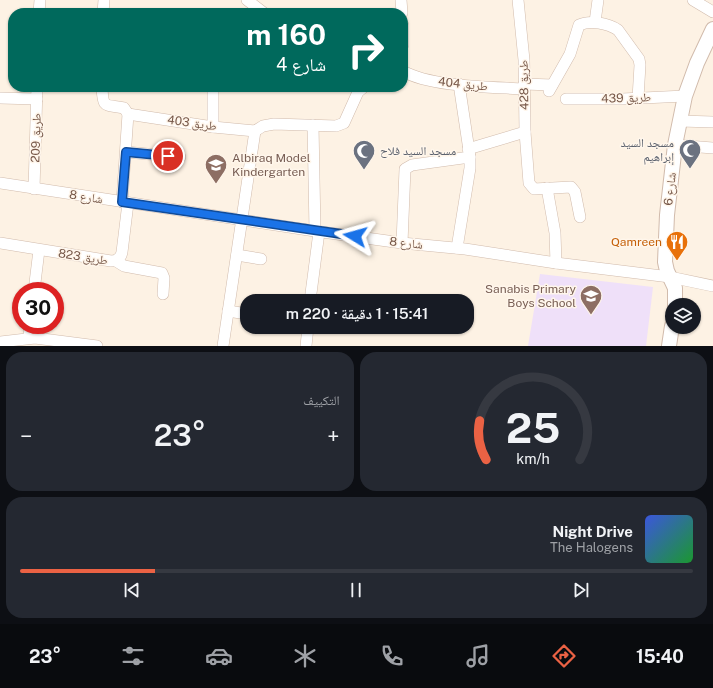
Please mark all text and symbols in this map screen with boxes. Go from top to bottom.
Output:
text: 160 m [246,18,326,51]
icon: right [340,24,392,76]
text: شارع 4 [276,54,326,75]
street label: طريق 428 [517,60,532,110]
street label: طريق 404 [437,74,489,94]
street label: طريق 439 [601,90,651,106]
street label: طريق 209 [28,113,44,163]
street label: طريق 403 [166,113,218,134]
place label: مسجد السيد إبراهيم [621,136,674,165]
mosque icon: مسجد السيد إبراهيم [677,137,703,170]
mosque icon: مسجد السيد فلاح [351,138,377,171]
pin [151,139,185,173]
place label: مسجد السيد فلاح [380,144,456,158]
icon: arrive [157,145,179,167]
place label: Albiraq Model Kindergarten [232,151,311,179]
school or university icon: Albiraq Model Kindergarten [203,152,229,185]
street label: شارع 6 [661,172,680,206]
street label: شارع 8 [68,187,104,208]
position arrow [334,215,376,257]
restaurant icon: Qamreen [664,229,690,262]
street label: شارع 8 [388,234,423,253]
place label: Qamreen [611,235,662,249]
street label: طريق 823 [57,246,109,268]
speed limit sign: 30 [12,282,64,334]
place label: Sanabis Primary Boys School [485,282,577,310]
school or university icon: Sanabis Primary Boys School [578,283,604,316]
map controls [665,298,701,334]
button: layers [665,298,701,334]
text: 15:41 · 1 دقيقة · 220 m [286,305,428,322]
text: التكييف [303,393,340,408]
text: 25 [506,402,560,451]
text: 23° [154,417,206,453]
text: − [20,423,32,449]
text: + [327,423,339,449]
text: km/h [516,449,550,466]
text: Night Drive [552,523,633,540]
text: The Halogens [550,540,633,555]
icon: previous [121,579,143,601]
icon: pause [345,579,367,601]
icon: next [570,579,592,601]
icon: filters [119,642,147,670]
icon: car [205,642,233,670]
icon: climate [291,642,319,670]
icon: phone [378,642,406,670]
icon: music [464,642,492,670]
icon: directions [550,642,578,670]
text: 23° [29,646,61,667]
text: 15:40 [636,646,684,667]

